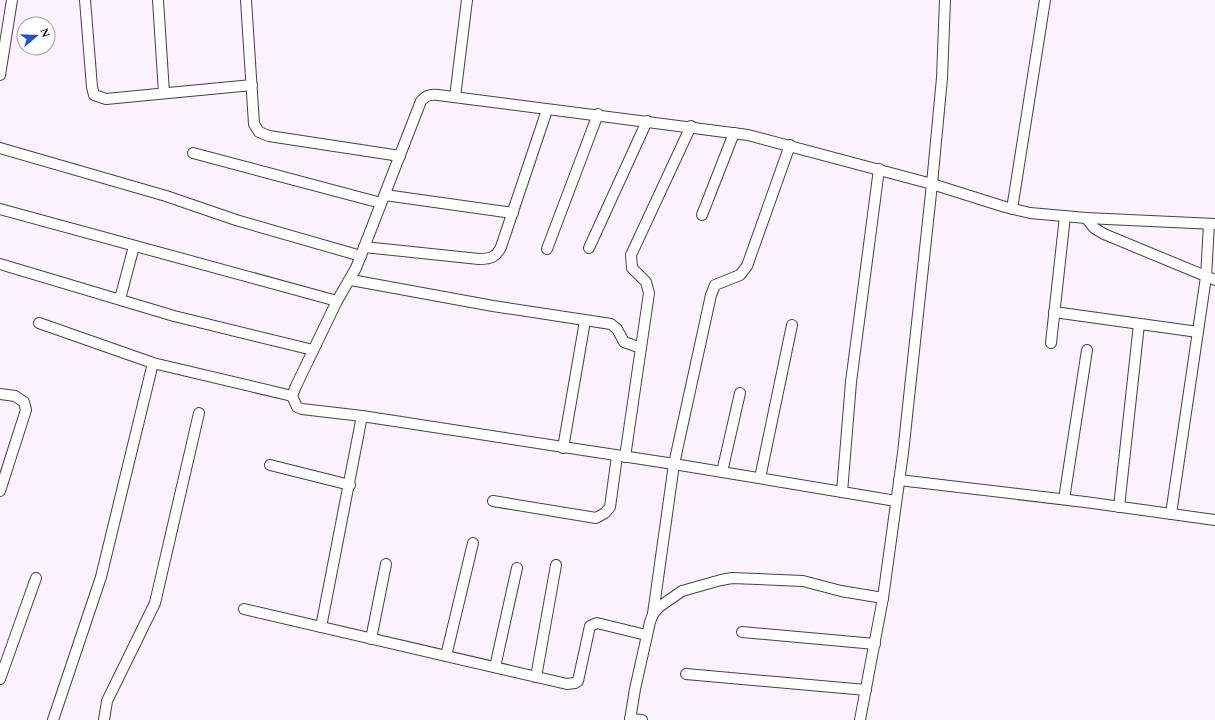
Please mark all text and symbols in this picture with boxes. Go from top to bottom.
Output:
north arrow [16,16,56,56]
text: N [35,26,54,40]

